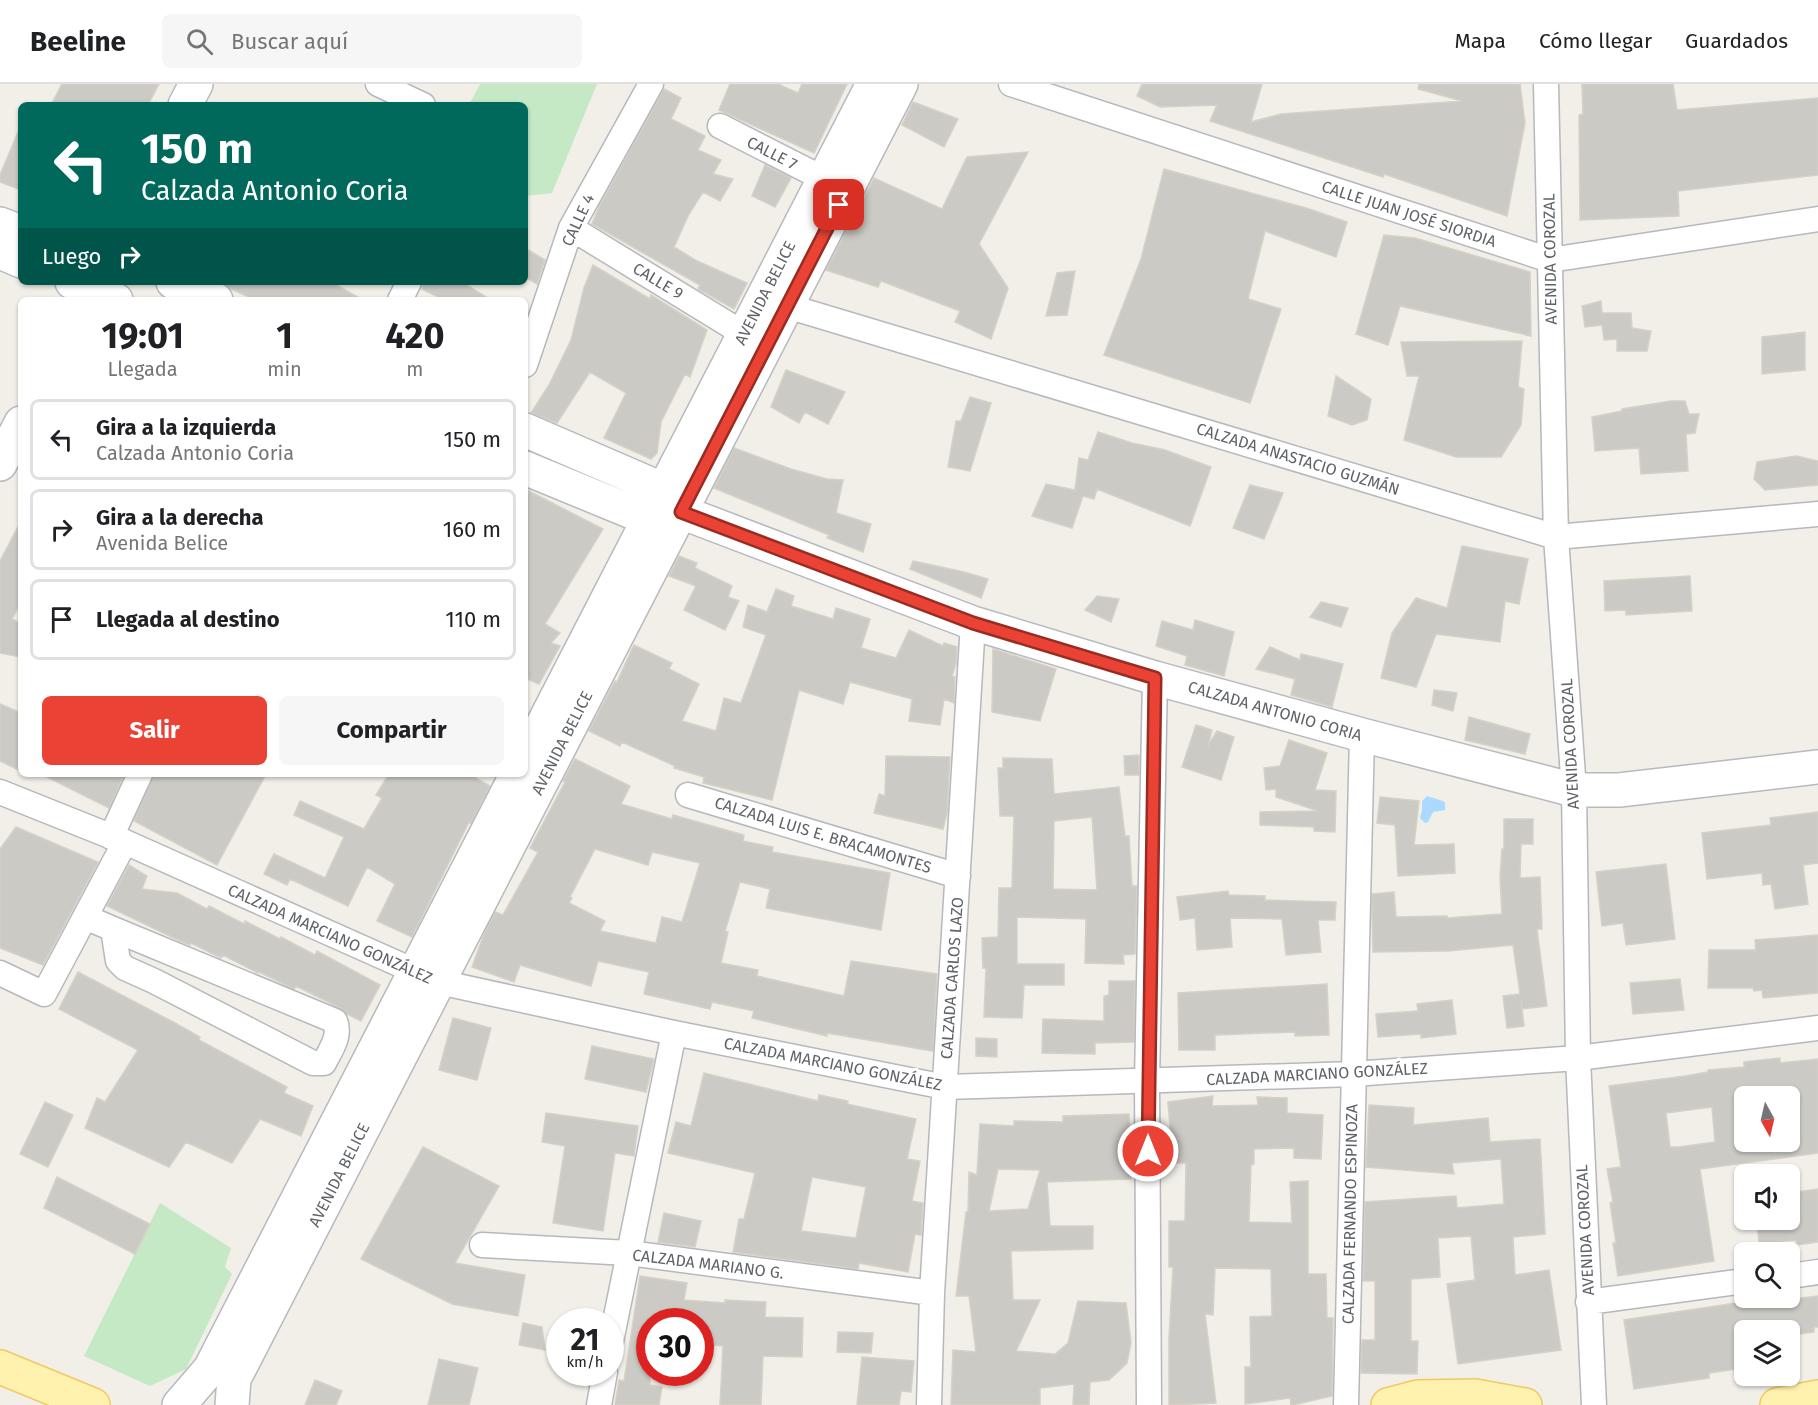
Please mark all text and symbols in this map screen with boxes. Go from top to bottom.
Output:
search box [162,14,582,68]
text: Beeline [30,25,126,58]
icon: search [183,25,216,58]
text: Buscar aquí [231,28,348,55]
text: Mapa [1454,28,1506,54]
text: Cómo llegar [1539,28,1652,54]
text: Guardados [1685,28,1788,54]
text: 150 m [141,124,253,174]
icon: left [42,126,120,204]
street label: CALLE 7 [744,132,800,174]
text: Calzada Antonio Coria [141,175,408,207]
street label: CALLE JUAN JOSÉ SIORDIA [1319,176,1500,251]
pin [813,179,864,230]
icon: arrive [822,188,855,221]
street label: CALLE 4 [558,190,599,249]
street label: AVENIDA COROZAL [1539,193,1561,325]
street label: AVENIDA BELICE [731,238,799,348]
icon: right [113,240,146,273]
text: Luego [42,243,101,270]
street label: CALLE 9 [629,259,687,303]
text: 19:01 [101,314,184,358]
text: 1 [276,314,293,358]
text: 420 [385,314,445,358]
text: Llegada [108,357,178,381]
text: min [267,357,302,381]
text: m [406,357,423,381]
text: Gira a la izquierda [96,414,276,441]
street label: CALZADA ANASTACIO GUZMÁN [1194,418,1402,499]
icon: left [45,423,78,456]
text: 150 m [443,426,501,453]
text: Calzada Antonio Coria [96,441,294,465]
text: Gira a la derecha [96,504,264,531]
icon: right [45,513,78,546]
text: 160 m [443,516,501,543]
text: Avenida Belice [96,531,228,555]
icon: arrive [45,603,78,636]
text: Llegada al destino [96,606,280,633]
text: 110 m [445,606,501,633]
street label: CALZADA ANTONIO CORIA [1186,677,1365,745]
street label: AVENIDA COROZAL [1557,678,1583,810]
street label: AVENIDA BELICE [528,688,596,798]
button: Salir [42,696,267,765]
button: Compartir [279,696,504,765]
street label: CALZADA LUIS E. BRACAMONTES [712,793,934,877]
street label: CALZADA MARCIANO GONZÁLEZ [225,879,436,988]
street label: CALZADA CARLOS LAZO [937,896,967,1060]
street label: CALZADA MARCIANO GONZÁLEZ [722,1033,944,1094]
street label: CALZADA MARCIANO GONZÁLEZ [1206,1058,1428,1089]
north arrow [1734,1086,1800,1152]
map controls [1734,1086,1800,1386]
street label: CALZADA FERNANDO ESPINOZA [1339,1103,1361,1324]
position arrow [1116,1119,1180,1183]
street label: AVENIDA BELICE [305,1120,373,1230]
street label: AVENIDA COROZAL [1572,1164,1598,1296]
button: sound [1734,1164,1800,1230]
button: search [1734,1242,1800,1308]
street label: CALZADA MARIANO G. [631,1245,785,1283]
speed limit sign: 30 [636,1308,714,1386]
button: layers [1734,1320,1800,1386]
text: 21 [571,1322,599,1358]
text: km/h [566,1353,604,1371]

